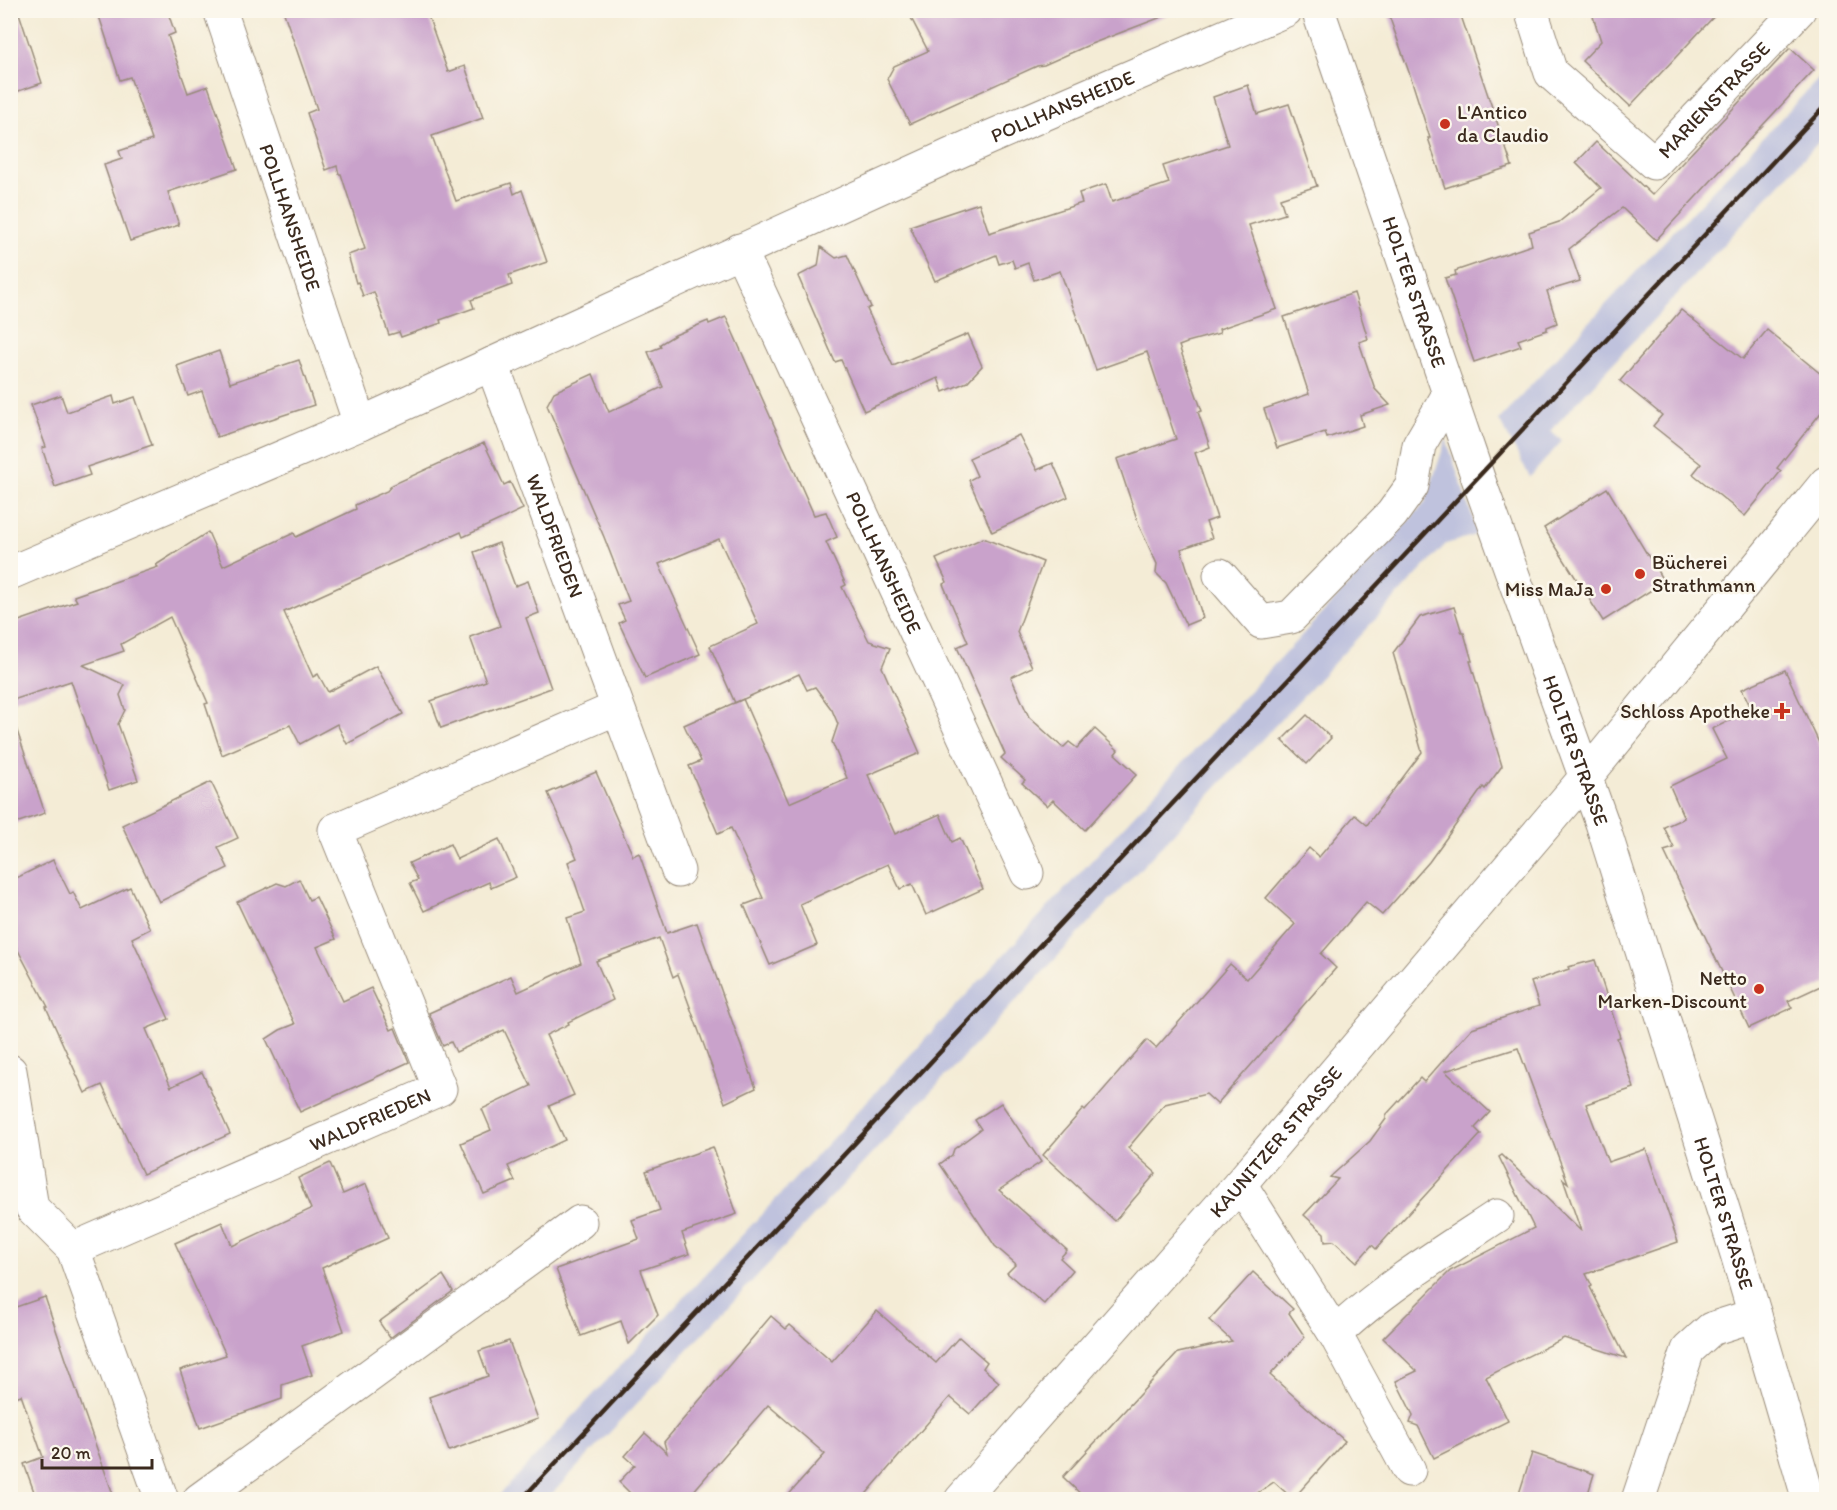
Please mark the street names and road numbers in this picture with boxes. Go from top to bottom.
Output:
street label: MARIENSTRASSE [1653,36,1775,163]
street label: POLLHANSHEIDE [987,65,1138,148]
street label: POLLHANSHEIDE [254,141,326,294]
street label: HOLTER STRASSE [1377,213,1451,371]
street label: WALDFRIEDEN [521,471,589,601]
street label: POLLHANSHEIDE [841,488,927,637]
street label: HOLTER STRASSE [1538,672,1614,829]
street label: KAUNITZER STRASSE [1204,1061,1347,1222]
street label: WALDFRIEDEN [306,1083,434,1156]
street label: HOLTER STRASSE [1689,1134,1759,1292]

